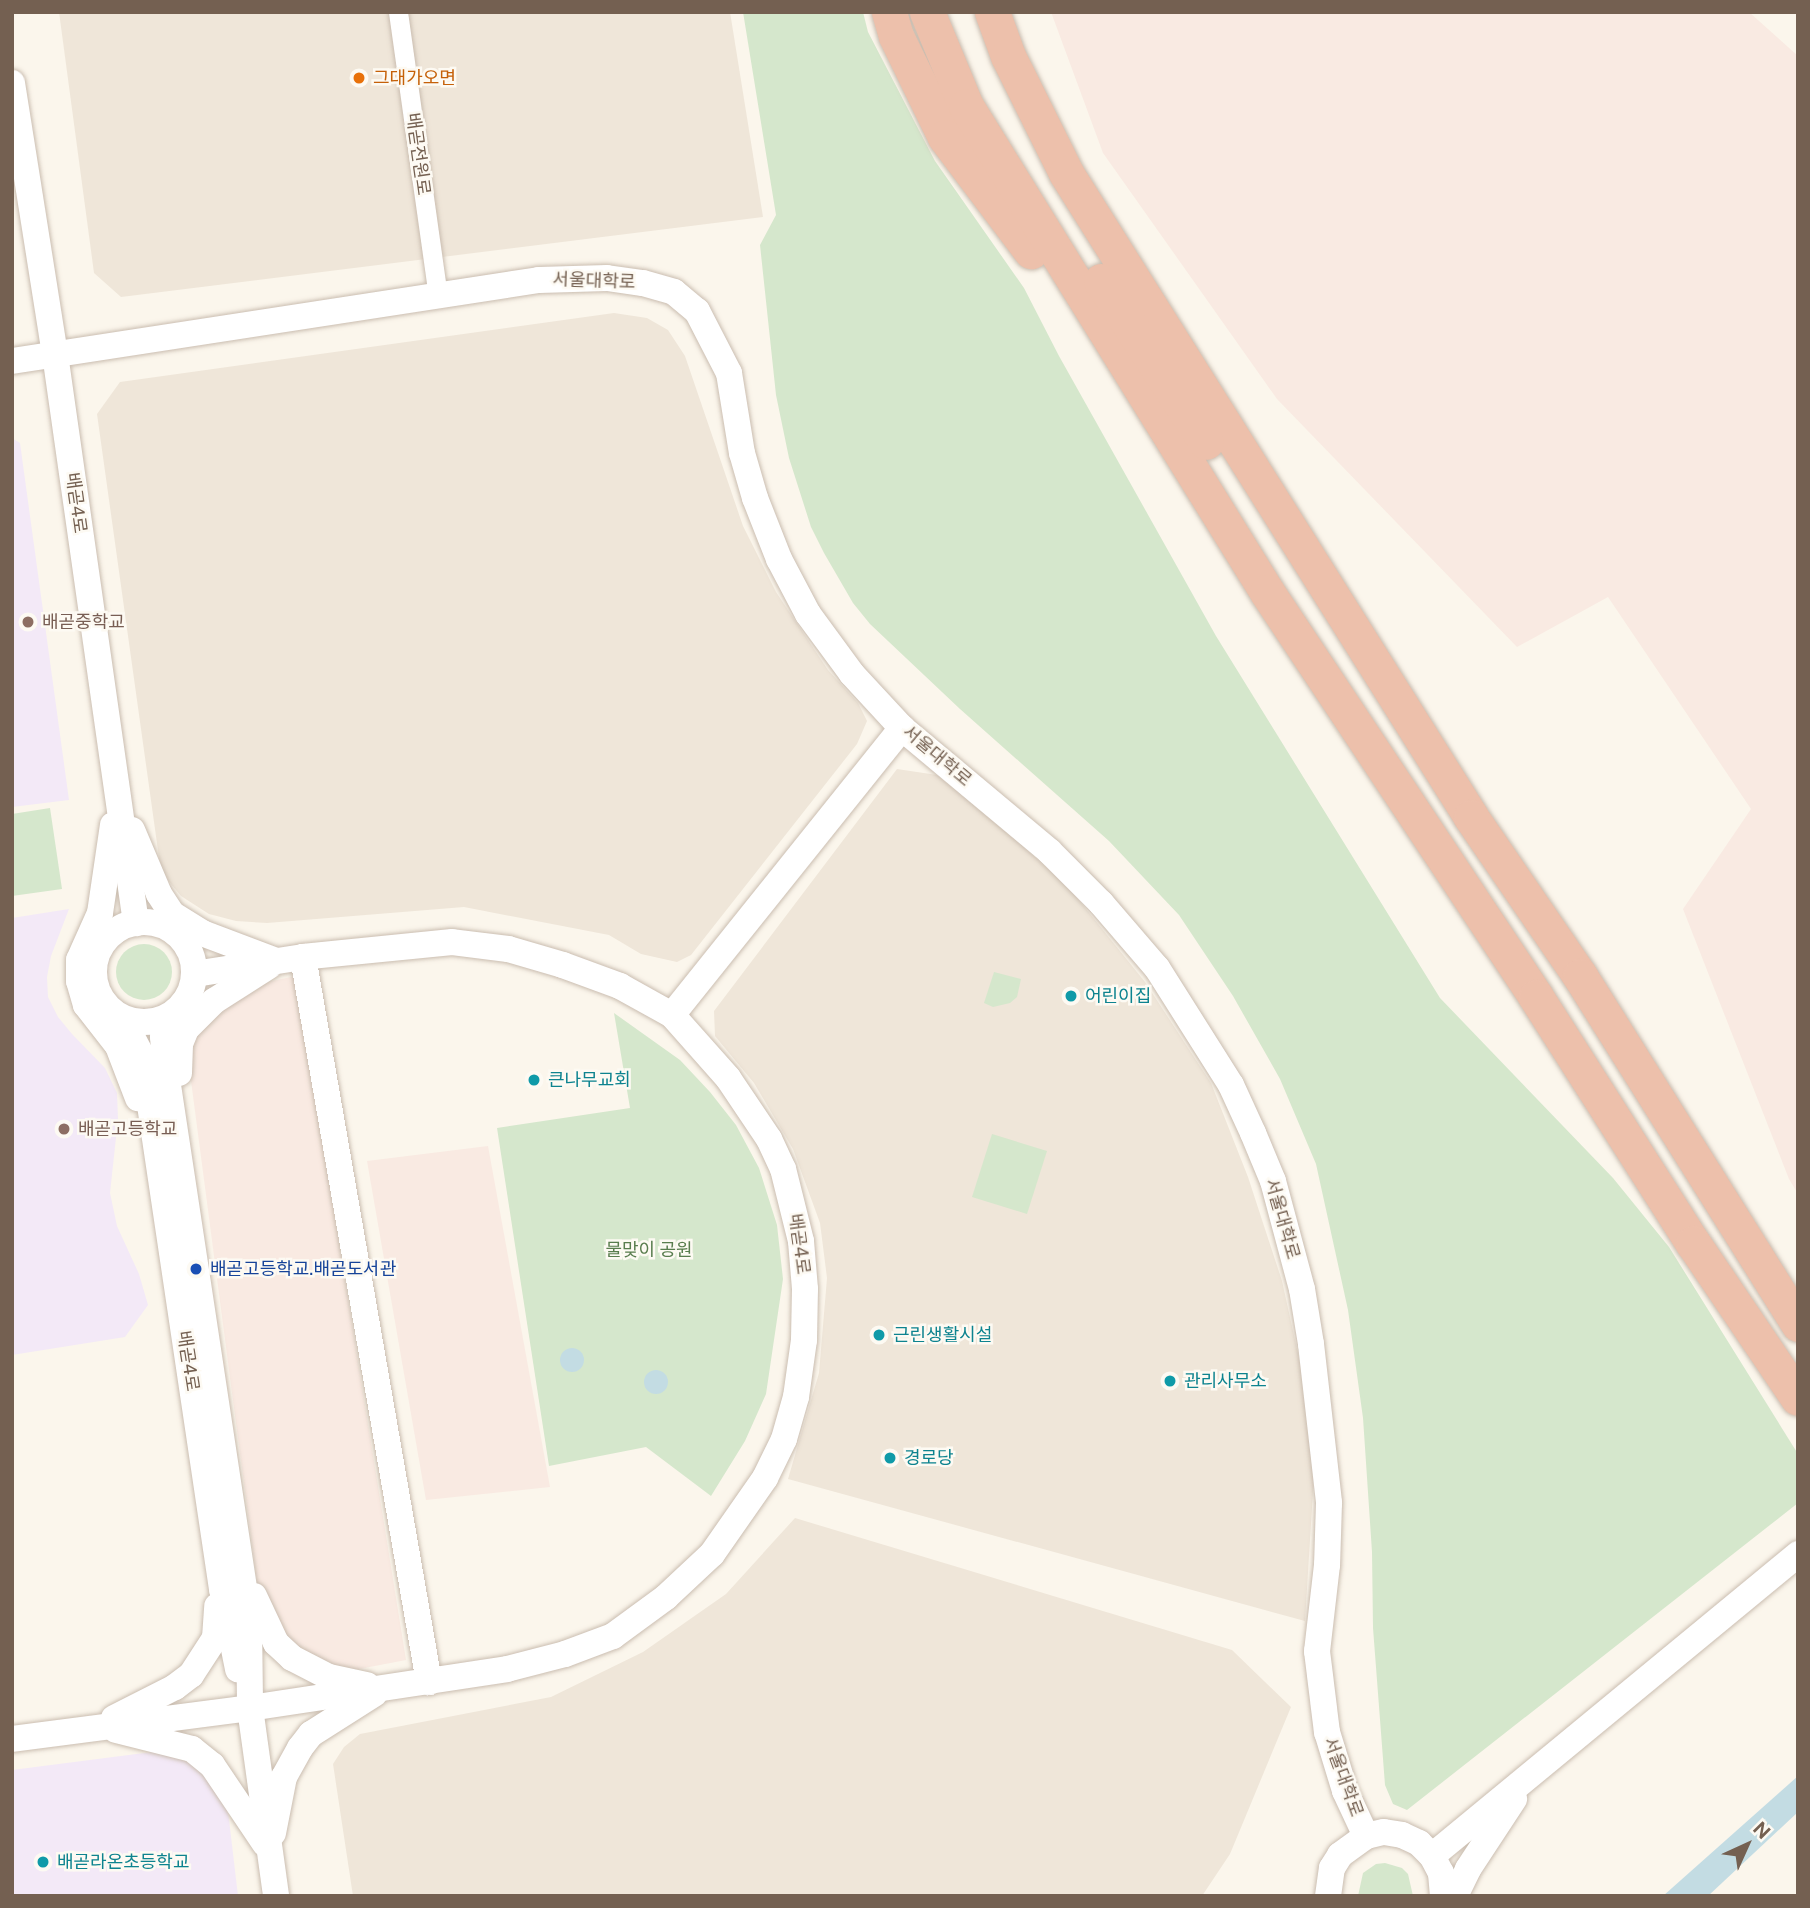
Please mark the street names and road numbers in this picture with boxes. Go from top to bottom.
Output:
street label: 배곧전원로 [402,111,434,197]
street label: 서울대학로 [552,269,636,293]
street label: 배곧4로 [61,471,91,535]
street label: 서울대학로 [898,721,976,791]
street label: 서울대학로 [1260,1176,1304,1262]
street label: 배곧4로 [784,1212,814,1276]
street label: 배곧4로 [173,1329,203,1393]
street label: 서울대학로 [1319,1734,1367,1820]

